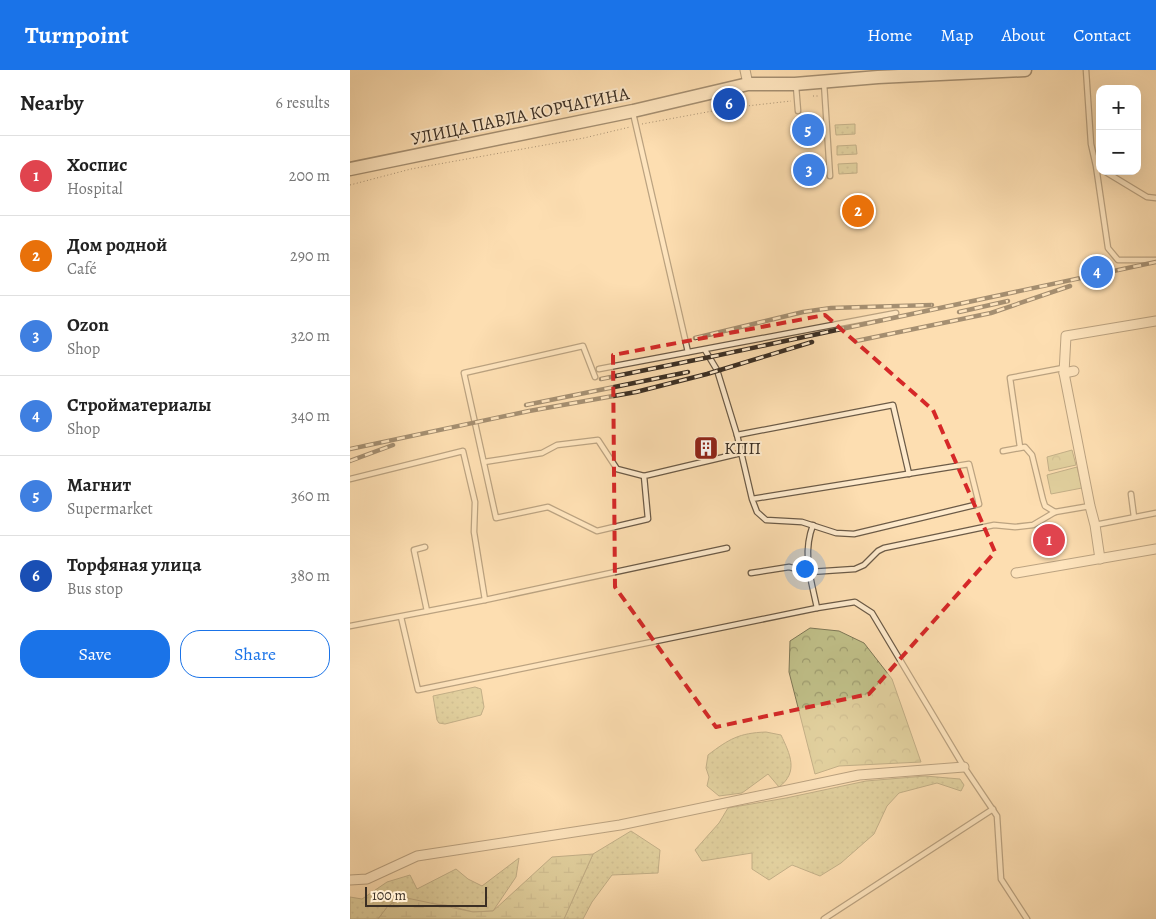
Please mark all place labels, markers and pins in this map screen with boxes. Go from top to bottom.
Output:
pin: 6 [713,85,745,123]
pin: 5 [792,111,824,149]
pin: 3 [793,151,825,189]
pin: 2 [842,192,874,230]
pin: 4 [1081,253,1113,291]
building icon: КПП [693,435,719,461]
place label: КПП [724,436,761,460]
pin: 1 [1033,521,1065,559]

